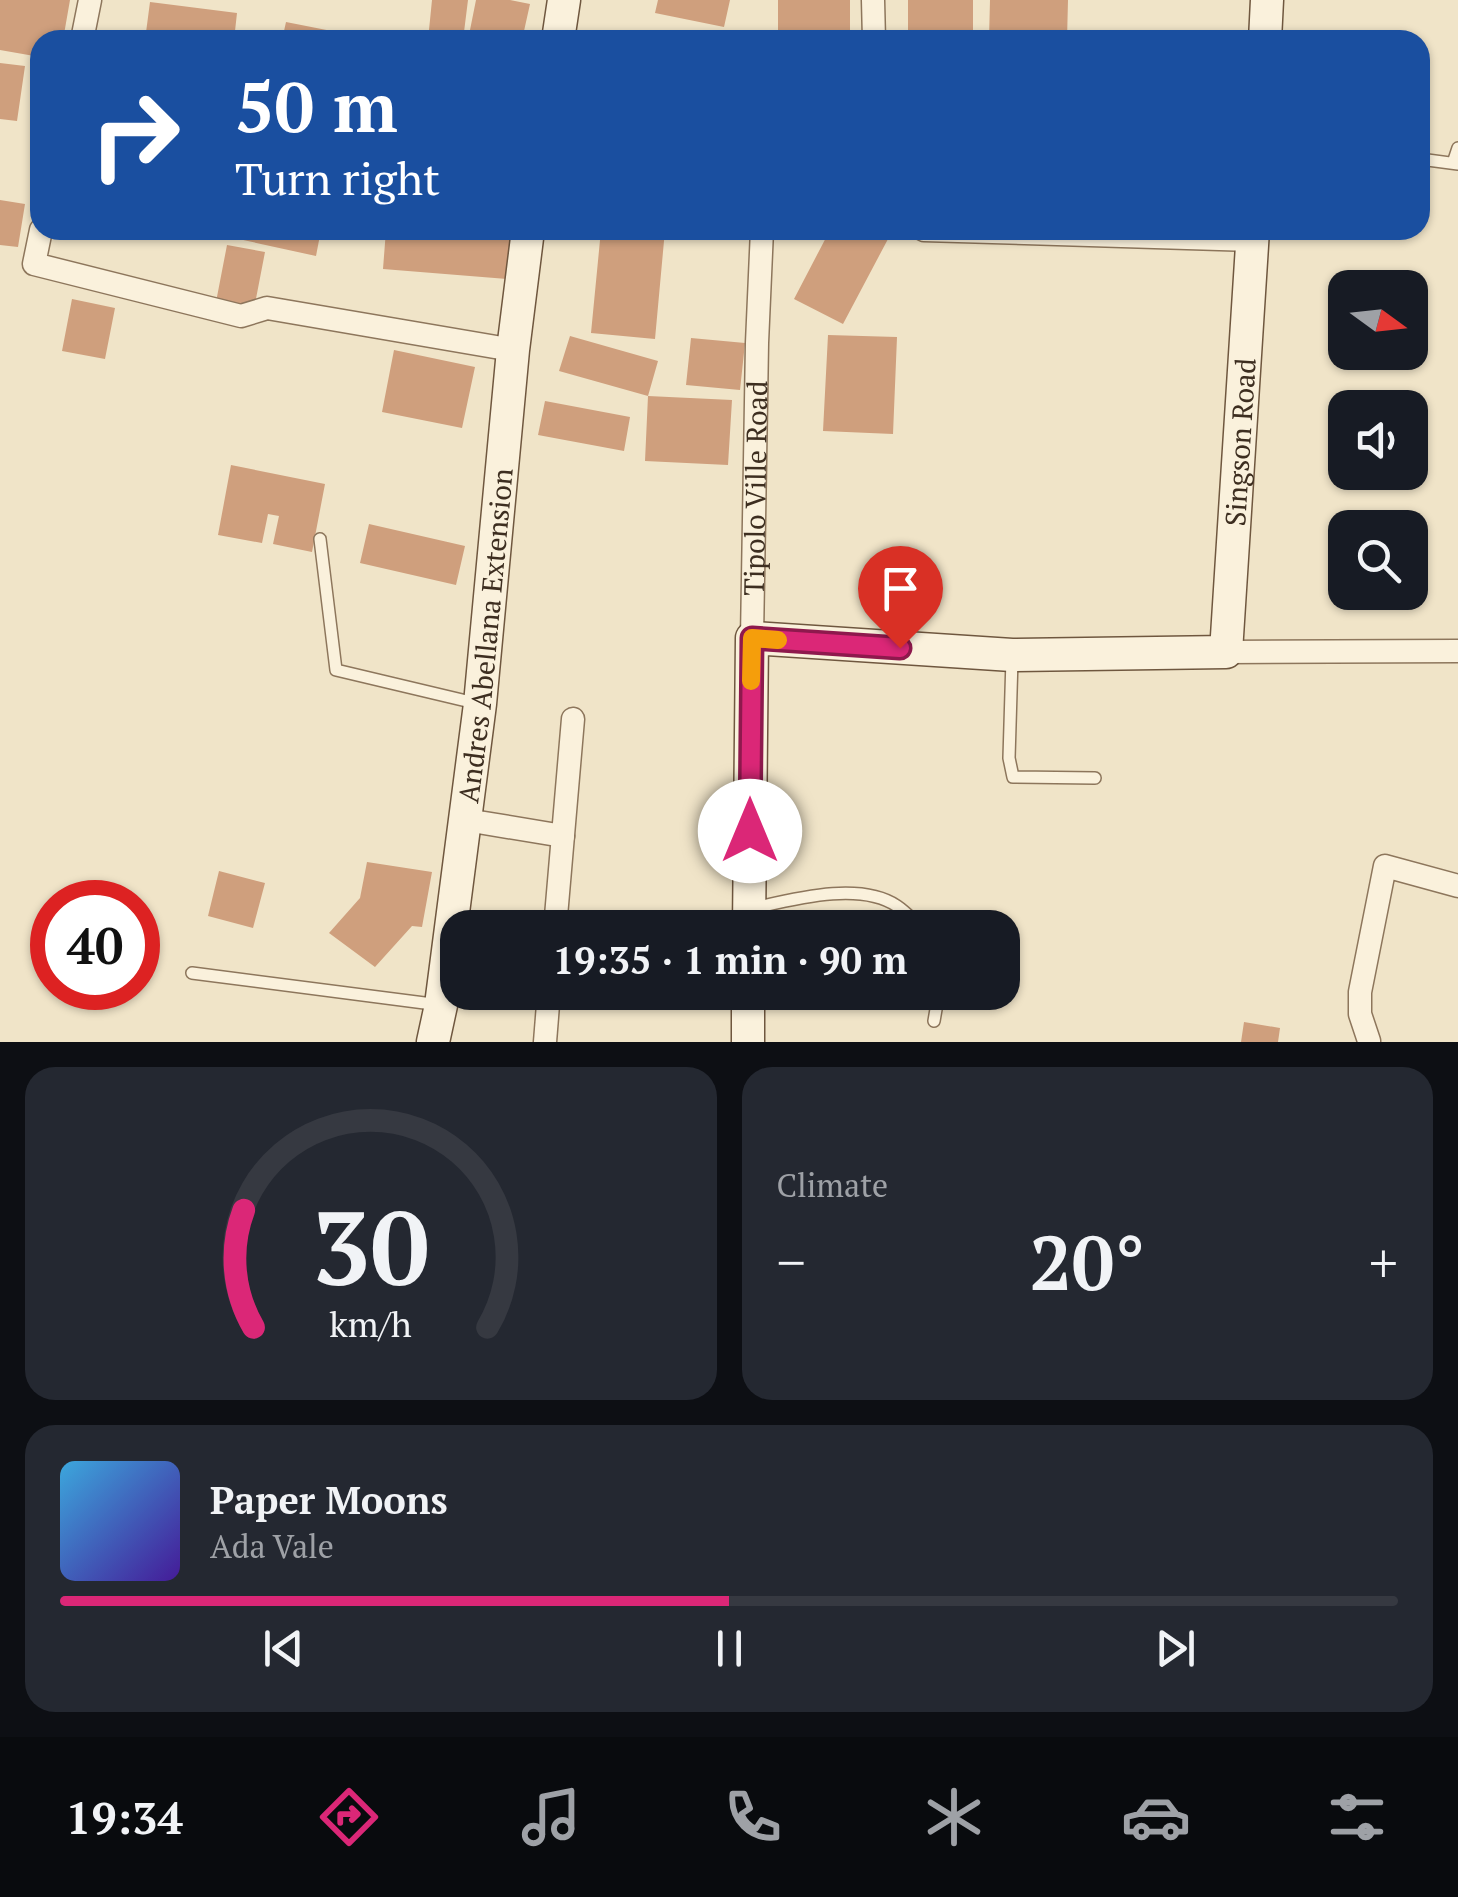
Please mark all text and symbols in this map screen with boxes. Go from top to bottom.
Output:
text: 50 m [235,59,398,152]
icon: right [70,70,200,200]
text: Turn right [235,148,440,208]
north arrow [1328,270,1428,370]
map controls [1328,270,1428,610]
street label: Singson Road [1216,357,1263,527]
street label: Tipolo Ville Road [734,380,775,596]
button: sound [1328,390,1428,490]
street label: Andres Abellana Extension [449,466,520,805]
button: search [1328,510,1428,610]
pin [858,546,943,649]
icon: arrive [873,561,928,616]
position arrow [698,779,802,883]
speed limit sign: 40 [30,880,160,1010]
text: 19:35 · 1 min · 90 m [553,935,907,985]
text: Climate [777,1164,888,1206]
text: 30 [312,1177,430,1315]
text: 20° [1029,1212,1145,1311]
text: − [777,1225,806,1298]
text: + [1369,1225,1398,1298]
text: km/h [329,1300,412,1347]
text: Paper Moons [210,1475,448,1525]
text: Ada Vale [210,1525,334,1567]
icon: previous [256,1621,311,1676]
icon: pause [702,1621,757,1676]
icon: next [1148,1621,1203,1676]
icon: directions [314,1782,384,1852]
icon: music [516,1782,586,1852]
icon: phone [718,1782,788,1852]
icon: climate [919,1782,989,1852]
icon: car [1121,1782,1191,1852]
icon: filters [1322,1782,1392,1852]
text: 19:34 [66,1787,183,1847]

